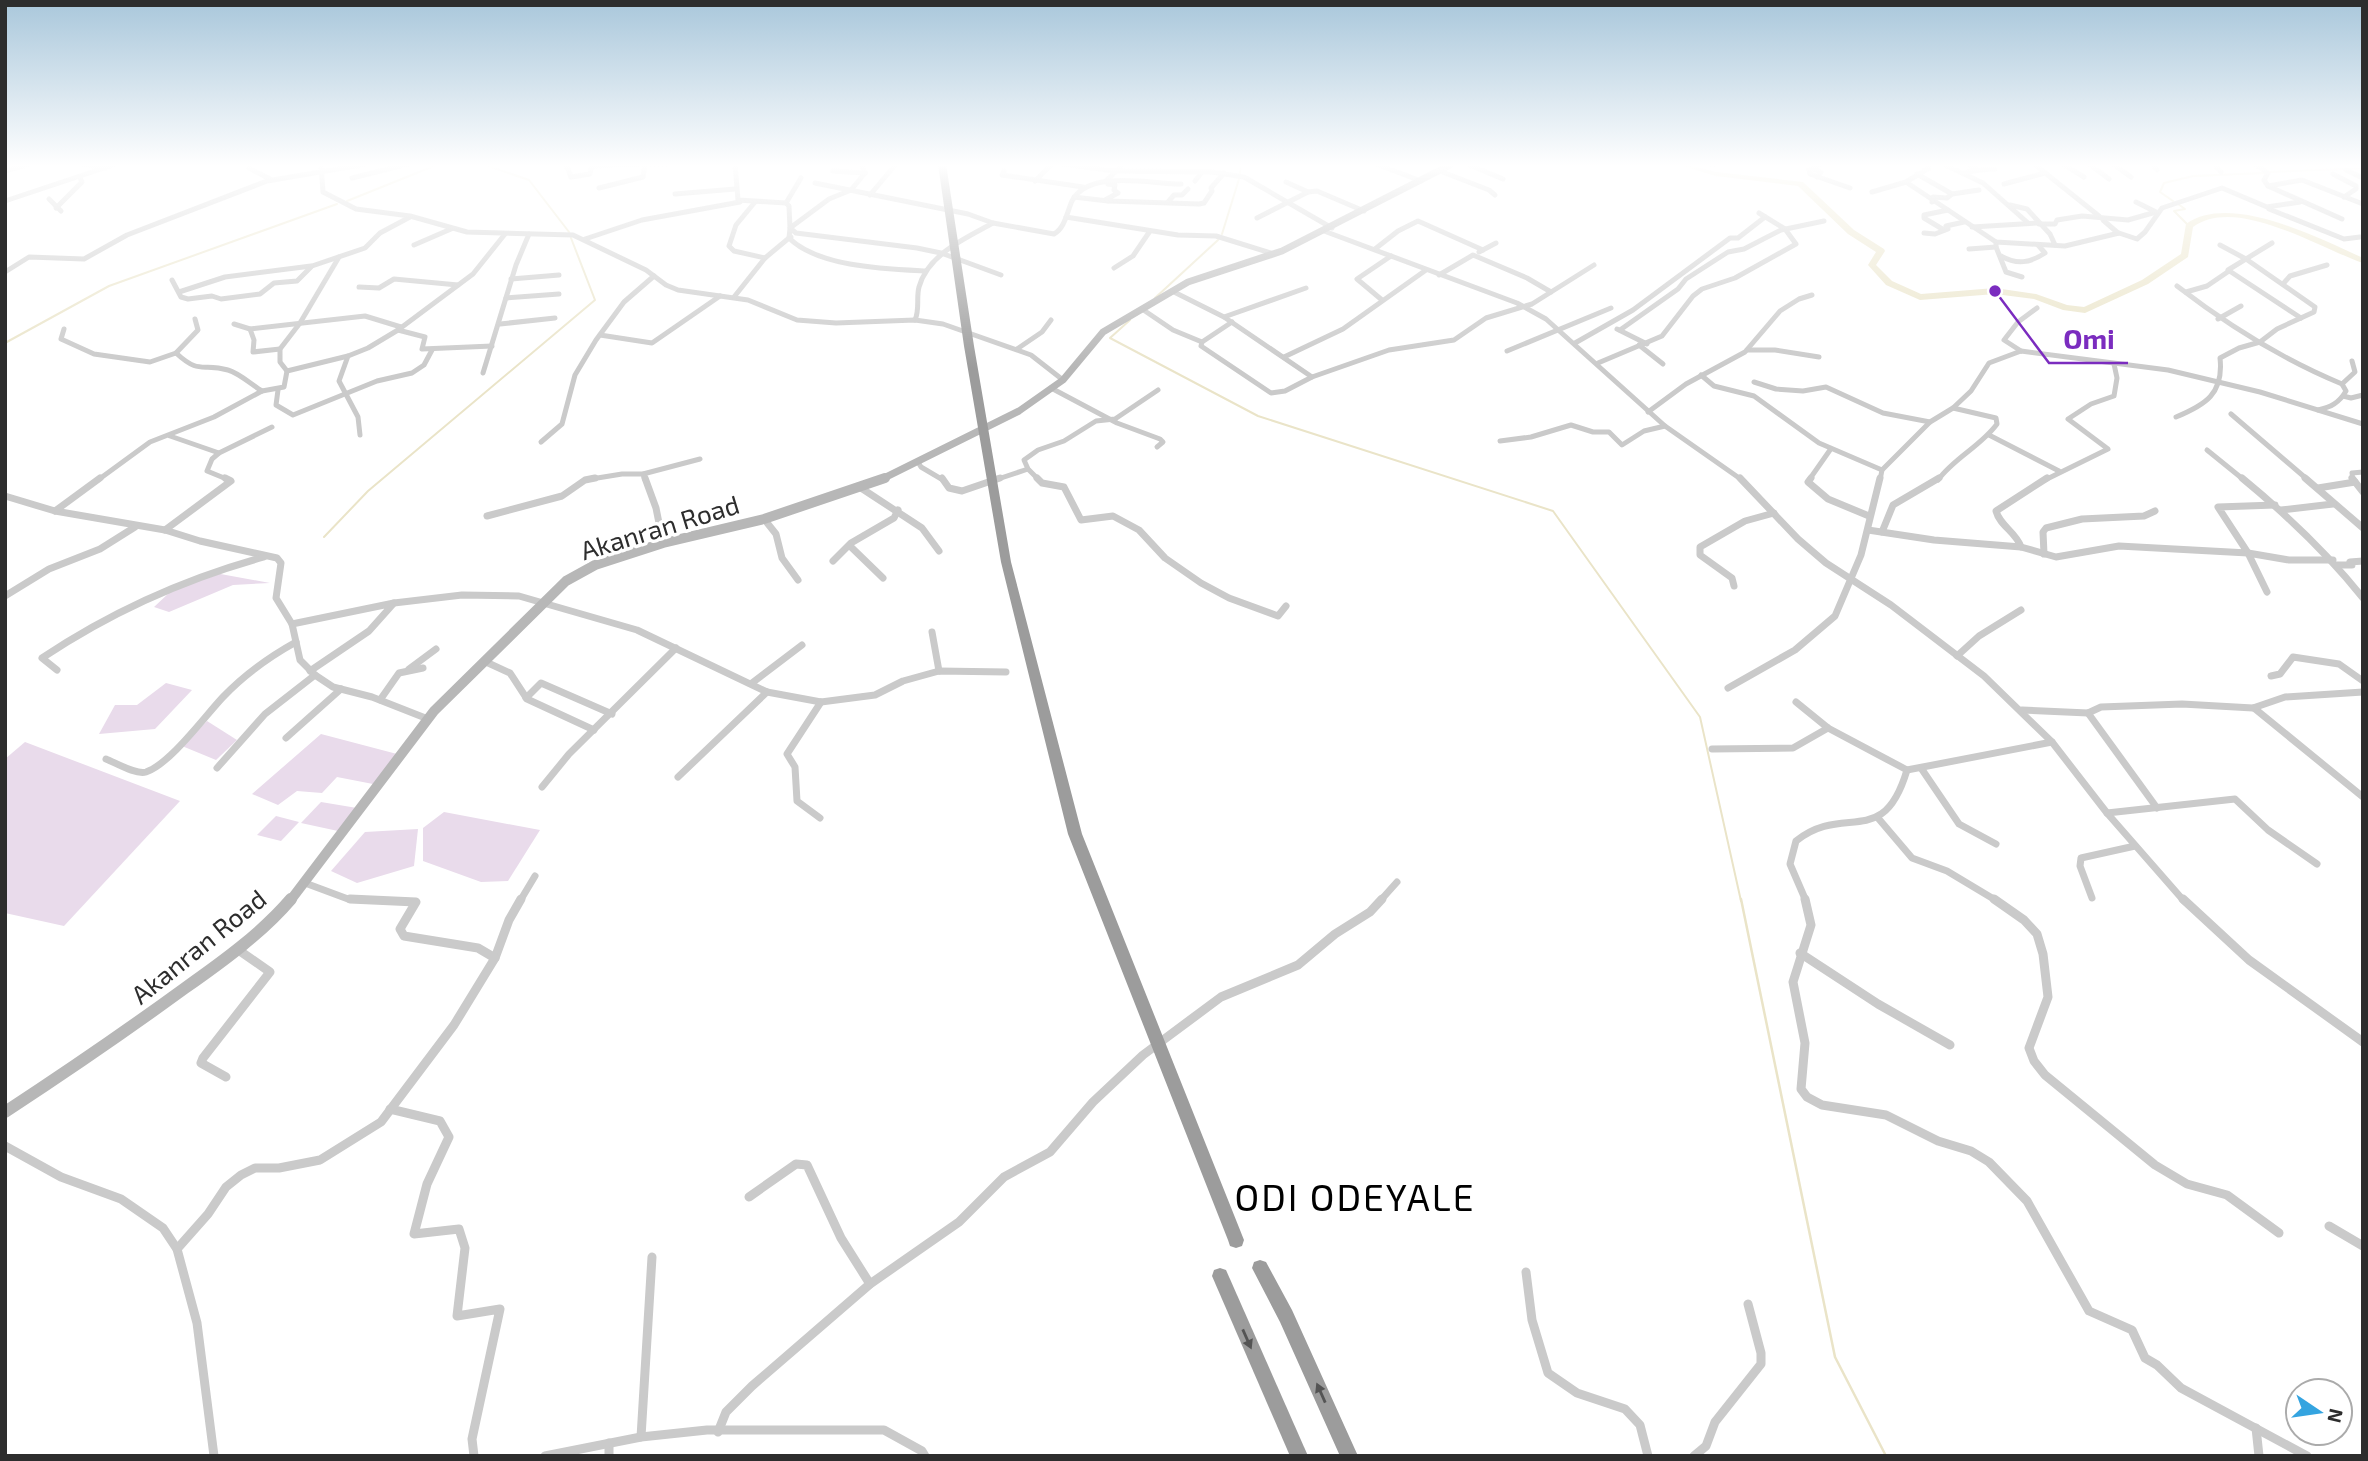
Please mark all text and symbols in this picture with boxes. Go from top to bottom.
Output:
callout: Omi [2049,314,2128,363]
text: Omi [2063,321,2115,355]
street label: Akanran Road [576,488,743,565]
street label: Akanran Road [124,882,272,1010]
district label: ODI ODEYALE [1234,1174,1476,1218]
one-way arrow [1241,1329,1253,1349]
north arrow [2284,1377,2354,1447]
one-way arrow [1315,1383,1326,1404]
text: N [2323,1407,2349,1425]

